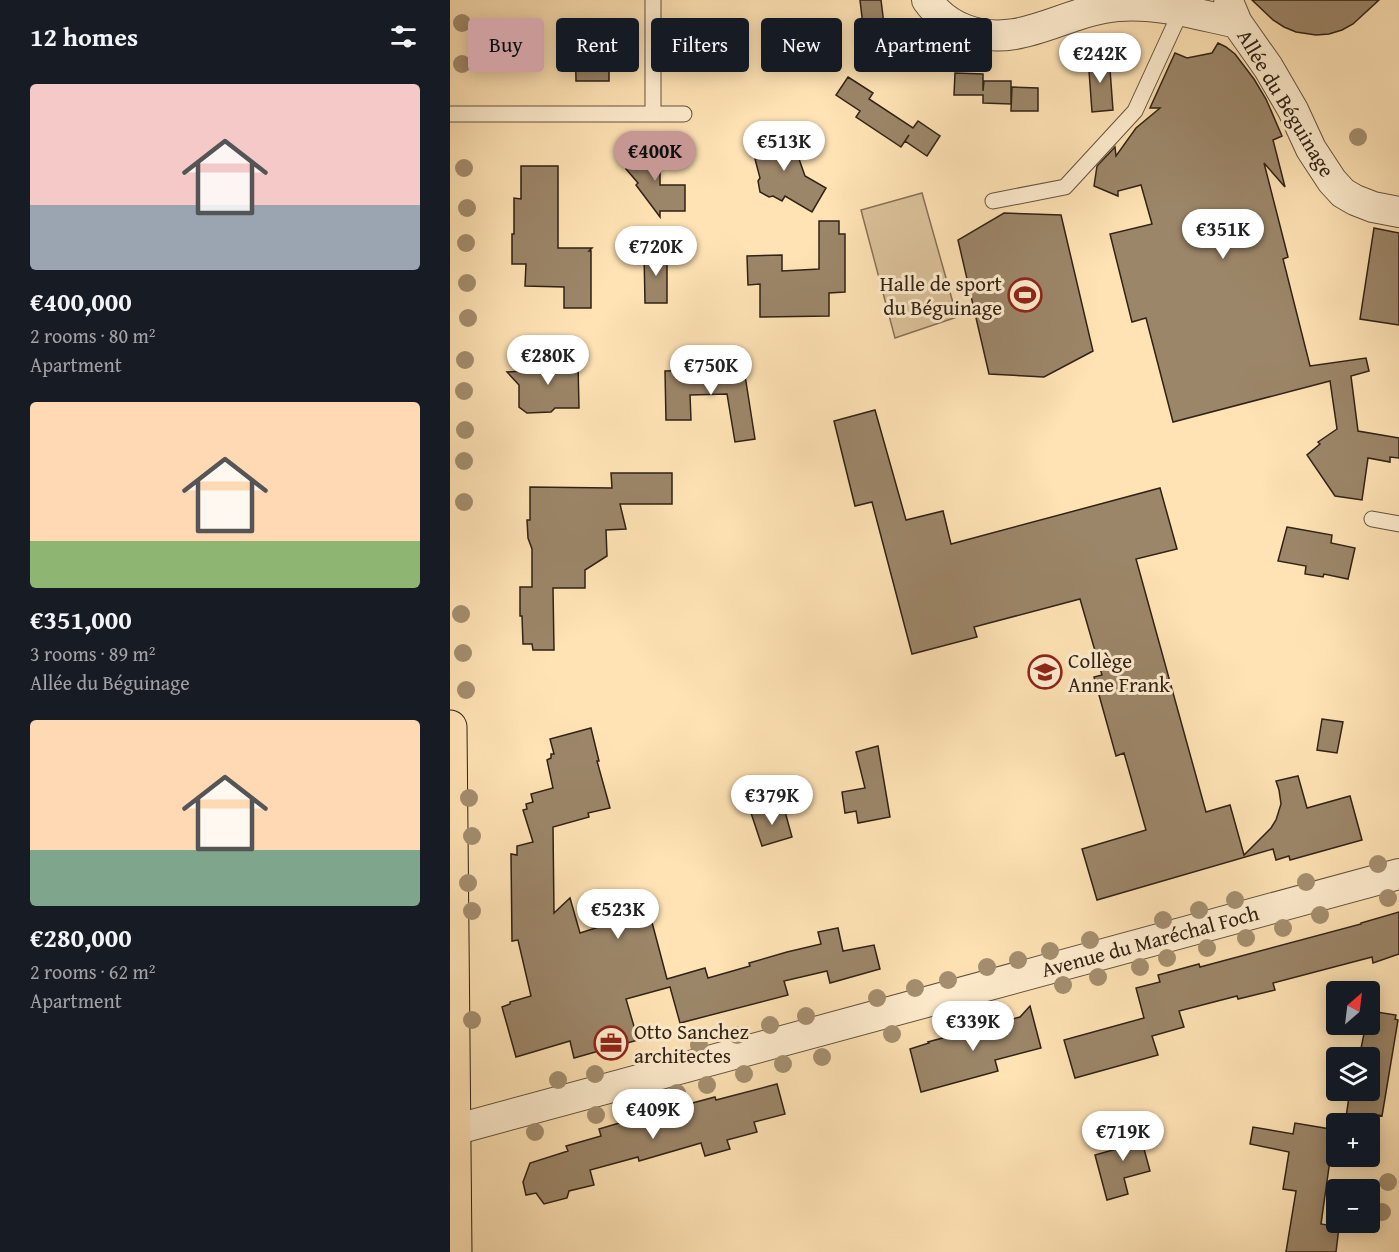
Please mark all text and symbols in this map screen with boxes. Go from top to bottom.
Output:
text: 12 homes [30,17,138,56]
chip: Buy [468,18,544,72]
chip: Rent [556,18,639,72]
chip: Filters [651,18,749,72]
chip: New [761,18,842,72]
chip: Apartment [854,18,992,72]
icon: filters [387,20,420,53]
street label: Allée du Béguinage [1230,23,1343,183]
pin: €242K [1058,33,1142,84]
text: €242K [1073,38,1127,67]
pin: €513K [742,121,826,172]
icon: home [171,123,279,231]
text: €513K [757,126,811,155]
pin: €400K [613,131,697,182]
text: €400K [628,136,682,165]
pin: €351K [1181,209,1265,260]
text: €351K [1196,214,1250,243]
pin: €720K [614,226,698,277]
text: €720K [629,231,683,260]
place label: Halle de sport du Béguinage [880,268,1003,323]
sports icon: Halle de sport du Béguinage [1007,277,1043,313]
text: €400,000 [30,282,132,321]
text: 2 rooms · 80 m² [30,321,156,350]
pin: €280K [506,335,590,386]
text: €280K [521,340,575,369]
pin: €750K [669,345,753,396]
text: Apartment [30,350,122,379]
text: €750K [684,350,738,379]
icon: home [171,441,279,549]
text: €351,000 [30,600,132,639]
text: 3 rooms · 89 m² [30,639,156,668]
place label: Collège Anne Frank [1068,645,1170,700]
school or university icon: Collège Anne Frank [1027,654,1063,690]
text: Allée du Béguinage [30,668,190,697]
icon: home [171,759,279,867]
pin: €379K [730,775,814,826]
text: €379K [745,780,799,809]
pin: €523K [576,889,660,940]
text: €523K [591,894,645,923]
street label: Avenue du Maréchal Foch [1038,897,1262,985]
text: €280,000 [30,918,132,957]
text: 2 rooms · 62 m² [30,957,156,986]
north arrow [1326,981,1380,1035]
map controls [1326,981,1380,1233]
text: Apartment [30,986,122,1015]
pin: €339K [931,1001,1015,1052]
text: €339K [946,1006,1000,1035]
place label: Otto Sanchez architectes [634,1016,749,1071]
office icon: Otto Sanchez architectes [593,1025,629,1061]
button: layers [1326,1047,1380,1101]
pin: €409K [611,1089,695,1140]
text: €409K [626,1094,680,1123]
pin: €719K [1081,1111,1165,1162]
button: + [1326,1113,1380,1167]
text: €719K [1096,1116,1150,1145]
button: − [1326,1179,1380,1233]

